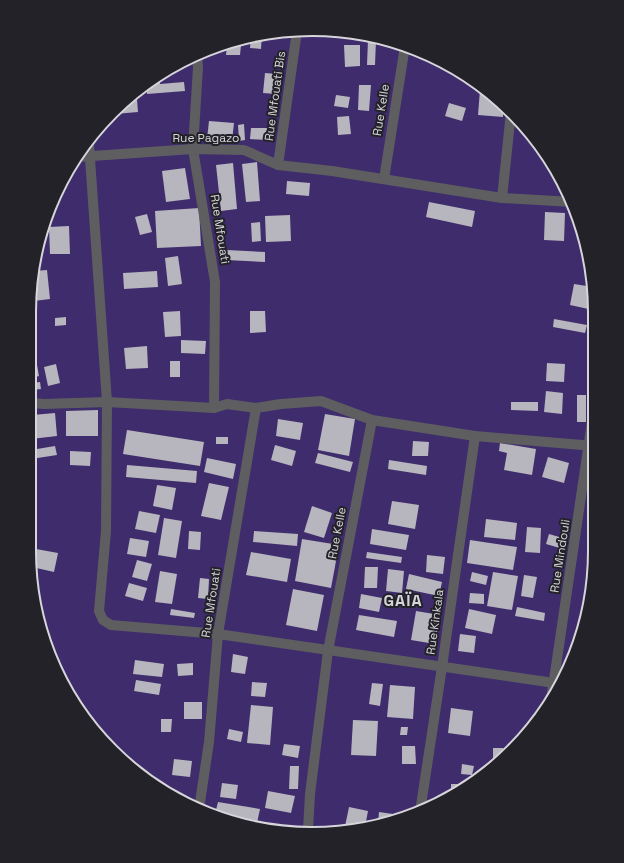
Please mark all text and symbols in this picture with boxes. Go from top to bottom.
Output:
street label: Rue Mfouati Bis [261,50,289,142]
street label: Rue Kelle [369,83,393,137]
street label: Rue Pagazo [173,130,239,146]
street label: Rue Mfouati [207,193,233,265]
street label: Rue Kelle [324,506,350,560]
street label: Rue Mindouli [546,518,574,594]
street label: Rue Mfouati [198,567,224,639]
street label: Rue Kinkala [423,588,448,656]
district label: GAÏA [383,590,423,611]

